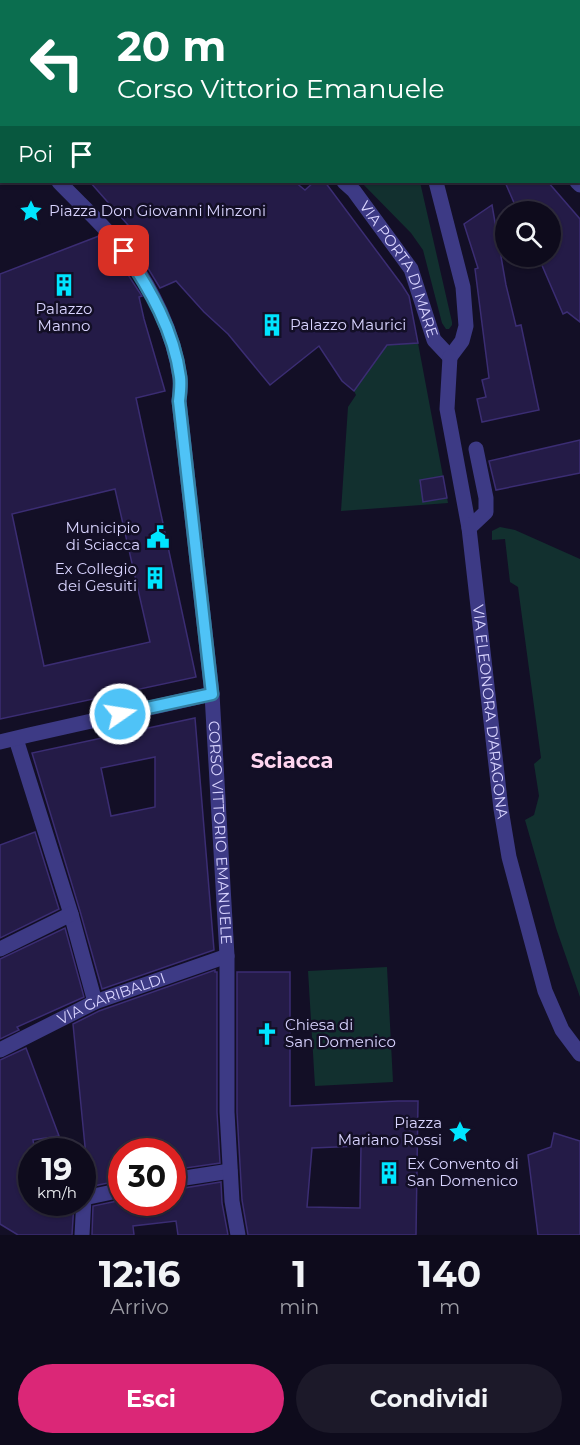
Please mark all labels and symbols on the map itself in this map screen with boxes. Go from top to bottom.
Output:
street label: VIA PORTA DI MARE [356,197,443,340]
place icon: Piazza Don Giovanni Minzoni [18,198,44,224]
place label: Piazza Don Giovanni Minzoni [49,201,266,220]
pin [98,225,149,276]
building icon: Palazzo Manno [51,272,77,298]
place label: Palazzo Manno [36,299,92,335]
building icon: Palazzo Maurici [259,312,285,338]
place label: Palazzo Maurici [290,315,406,334]
place label: Municipio di Sciacca [65,518,140,554]
public building icon: Municipio di Sciacca [145,524,171,550]
place label: Ex Collegio dei Gesuiti [55,559,137,595]
building icon: Ex Collegio dei Gesuiti [142,565,168,591]
street label: VIA ELEONORA D'ARAGONA [469,604,512,820]
position arrow [88,682,152,746]
street label: CORSO VITTORIO EMANUELE [205,720,236,945]
district label: Sciacca [251,748,333,773]
street label: VIA GARIBALDI [54,968,168,1029]
place label: Chiesa di San Domenico [285,1015,396,1051]
church icon: Chiesa di San Domenico [254,1021,280,1047]
place label: Piazza Mariano Rossi [338,1113,442,1149]
place icon: Piazza Mariano Rossi [447,1119,473,1145]
speed limit sign: 30 [108,1138,186,1216]
place label: Ex Convento di San Domenico [407,1154,519,1190]
building icon: Ex Convento di San Domenico [376,1160,402,1186]

